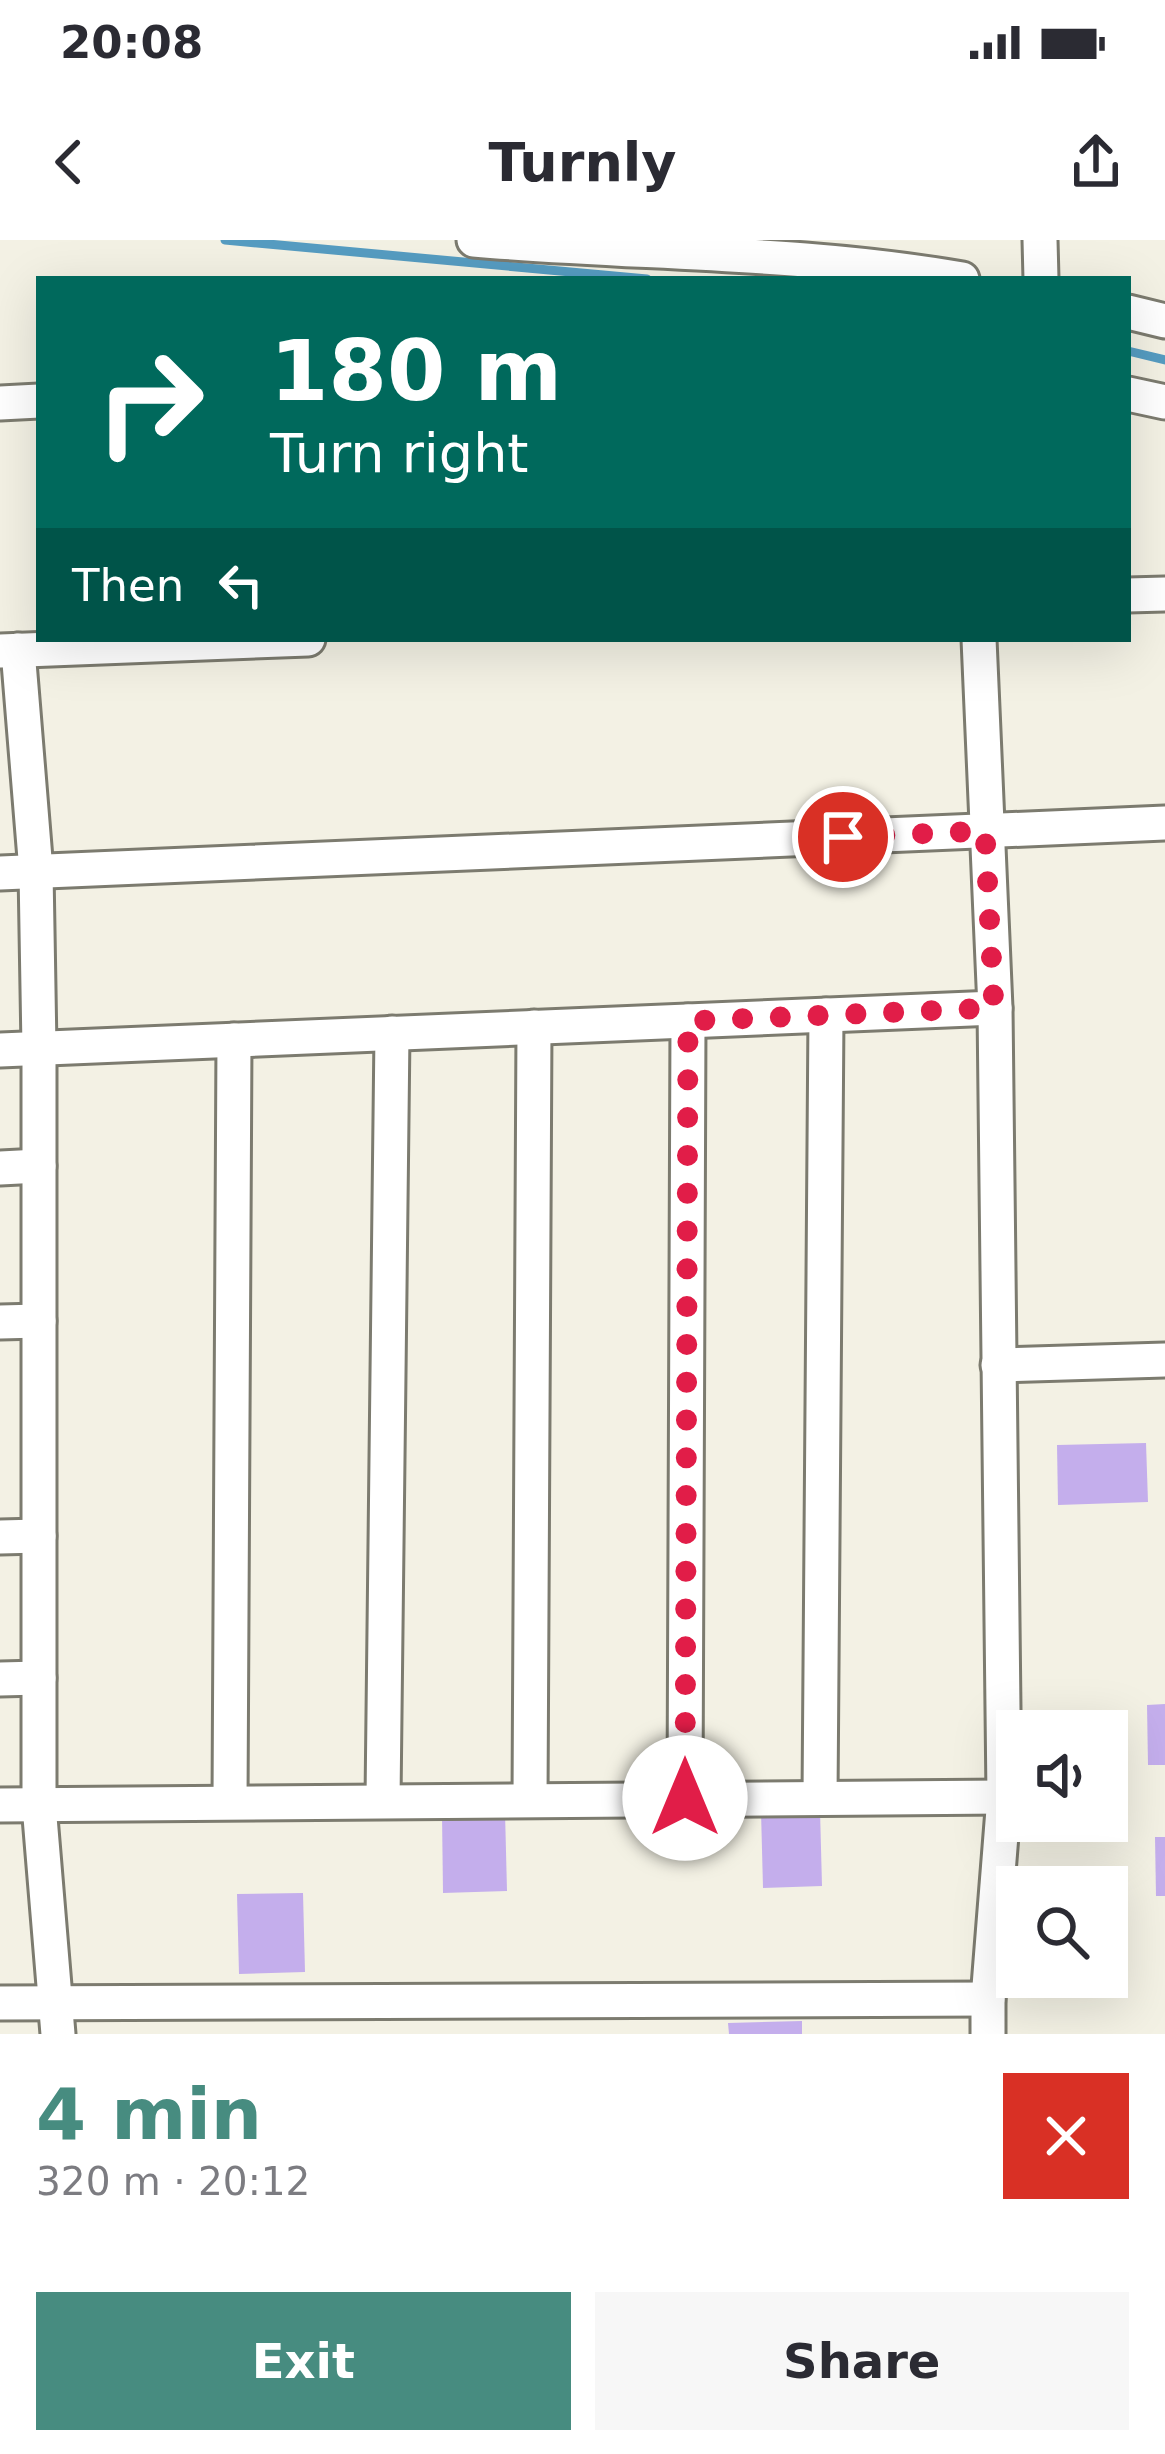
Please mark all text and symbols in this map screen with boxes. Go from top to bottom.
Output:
text: 20:08 [60,16,203,69]
icon: back [36,129,102,195]
icon: share [1063,129,1129,195]
text: Turnly [488,131,677,194]
text: 180 m [270,322,562,420]
icon: right [72,324,228,480]
text: Turn right [270,422,529,485]
icon: left [208,552,274,618]
text: Then [72,559,184,612]
pin [792,786,894,888]
icon: arrive [810,804,876,870]
map controls [996,1710,1128,1998]
button: sound [996,1710,1128,1842]
position arrow [622,1735,748,1861]
button: search [996,1866,1128,1998]
text: 4 min [36,2072,262,2156]
button: close [1003,2073,1129,2199]
text: 320 m · 20:12 [36,2159,310,2204]
button: Exit [36,2292,571,2430]
button: Share [595,2292,1129,2430]

